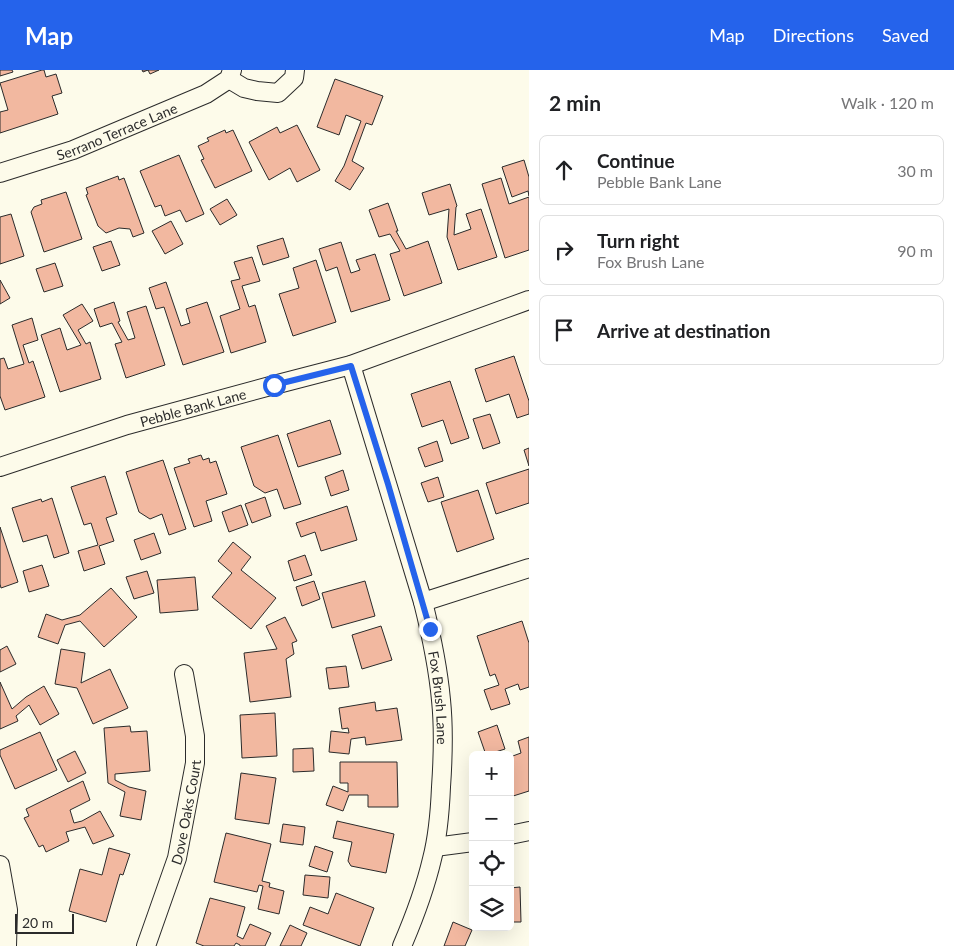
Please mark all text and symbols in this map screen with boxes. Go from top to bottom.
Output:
text: Map [25,21,73,50]
text: Map [709,24,745,46]
text: Directions [773,24,854,46]
text: Saved [882,24,929,46]
text: 2 min [549,90,601,115]
text: Walk · 120 m [841,93,934,112]
street label: Serrano Terrace Lane [54,99,179,163]
text: Continue [597,149,675,172]
icon: ahead [550,156,578,184]
text: 30 m [897,161,933,180]
text: Pebble Bank Lane [597,172,722,191]
text: Turn right [597,229,679,252]
icon: right [550,236,578,264]
text: 90 m [897,241,933,260]
text: Fox Brush Lane [597,252,705,271]
icon: arrive [550,316,578,344]
text: Arrive at destination [597,319,770,342]
route start [263,374,286,397]
street label: Pebble Bank Lane [138,385,248,430]
route end [419,618,442,641]
street label: Fox Brush Lane [426,649,451,745]
map controls [469,751,514,931]
button: + [469,751,514,796]
street label: Dove Oaks Court [167,760,204,867]
button: − [469,796,514,841]
button: locate [469,841,514,886]
button: layers [469,886,514,931]
scale bar [15,911,74,934]
text: 20 m [22,914,53,931]

